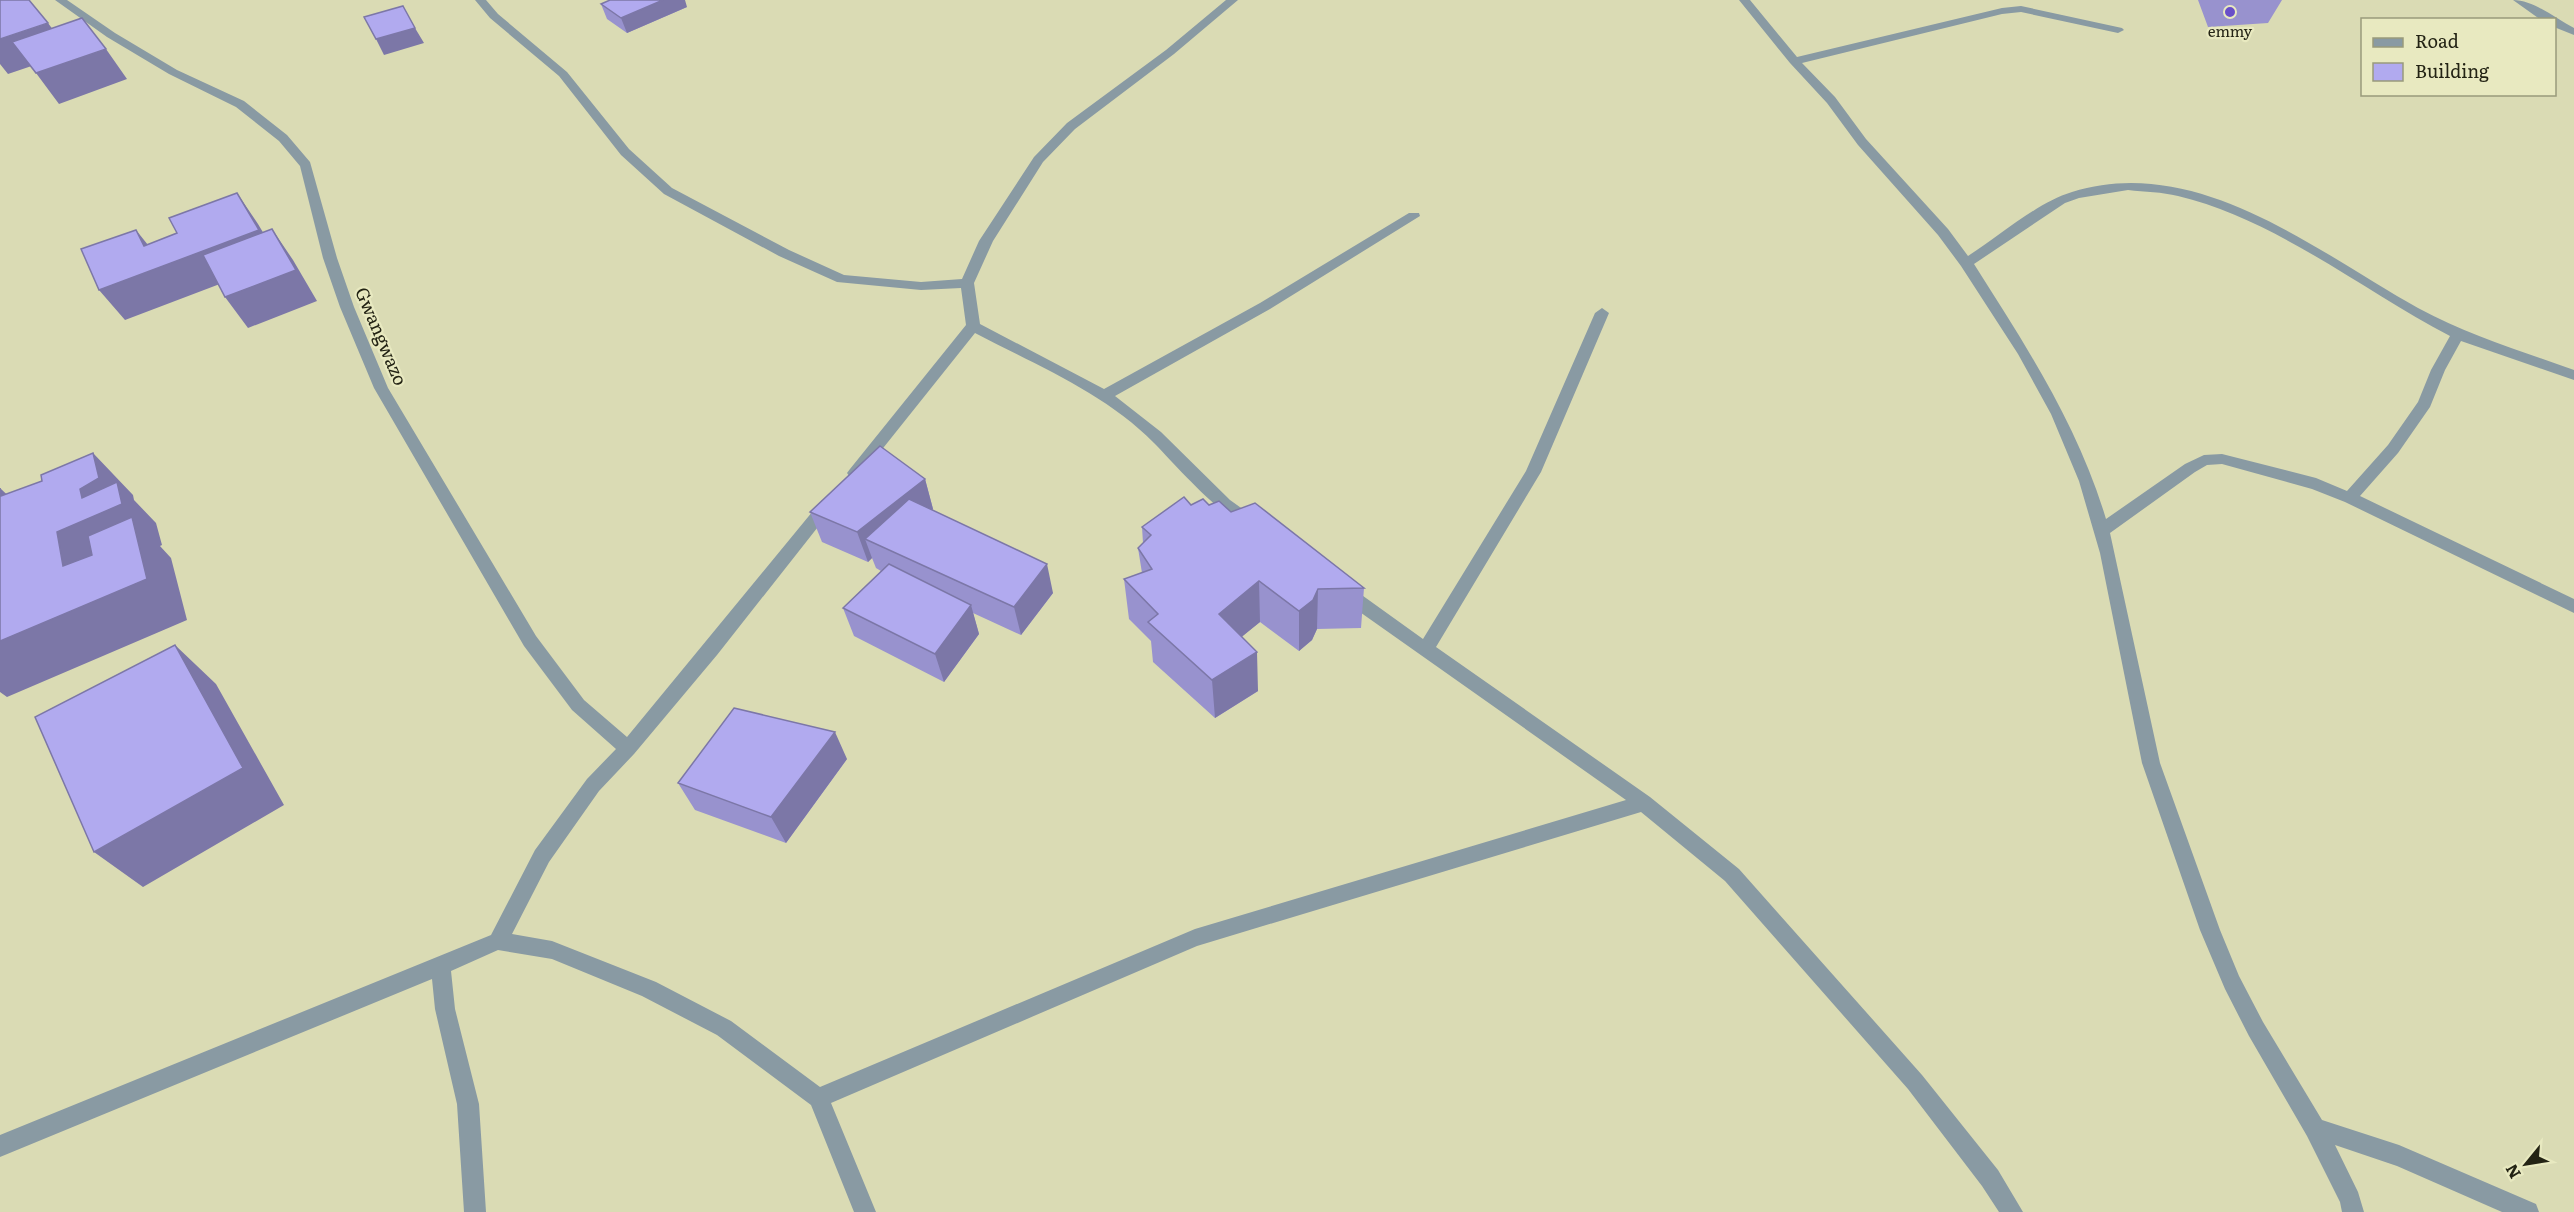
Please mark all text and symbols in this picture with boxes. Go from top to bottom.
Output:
marker: emmy [2223,5,2237,19]
legend [2361,18,2556,96]
place label: emmy [2208,19,2253,42]
text: Road [2415,27,2459,54]
text: Building [2415,57,2490,84]
street label: Gwangwazo [349,283,415,389]
north arrow [2496,1134,2556,1194]
text: N [2498,1160,2526,1184]

